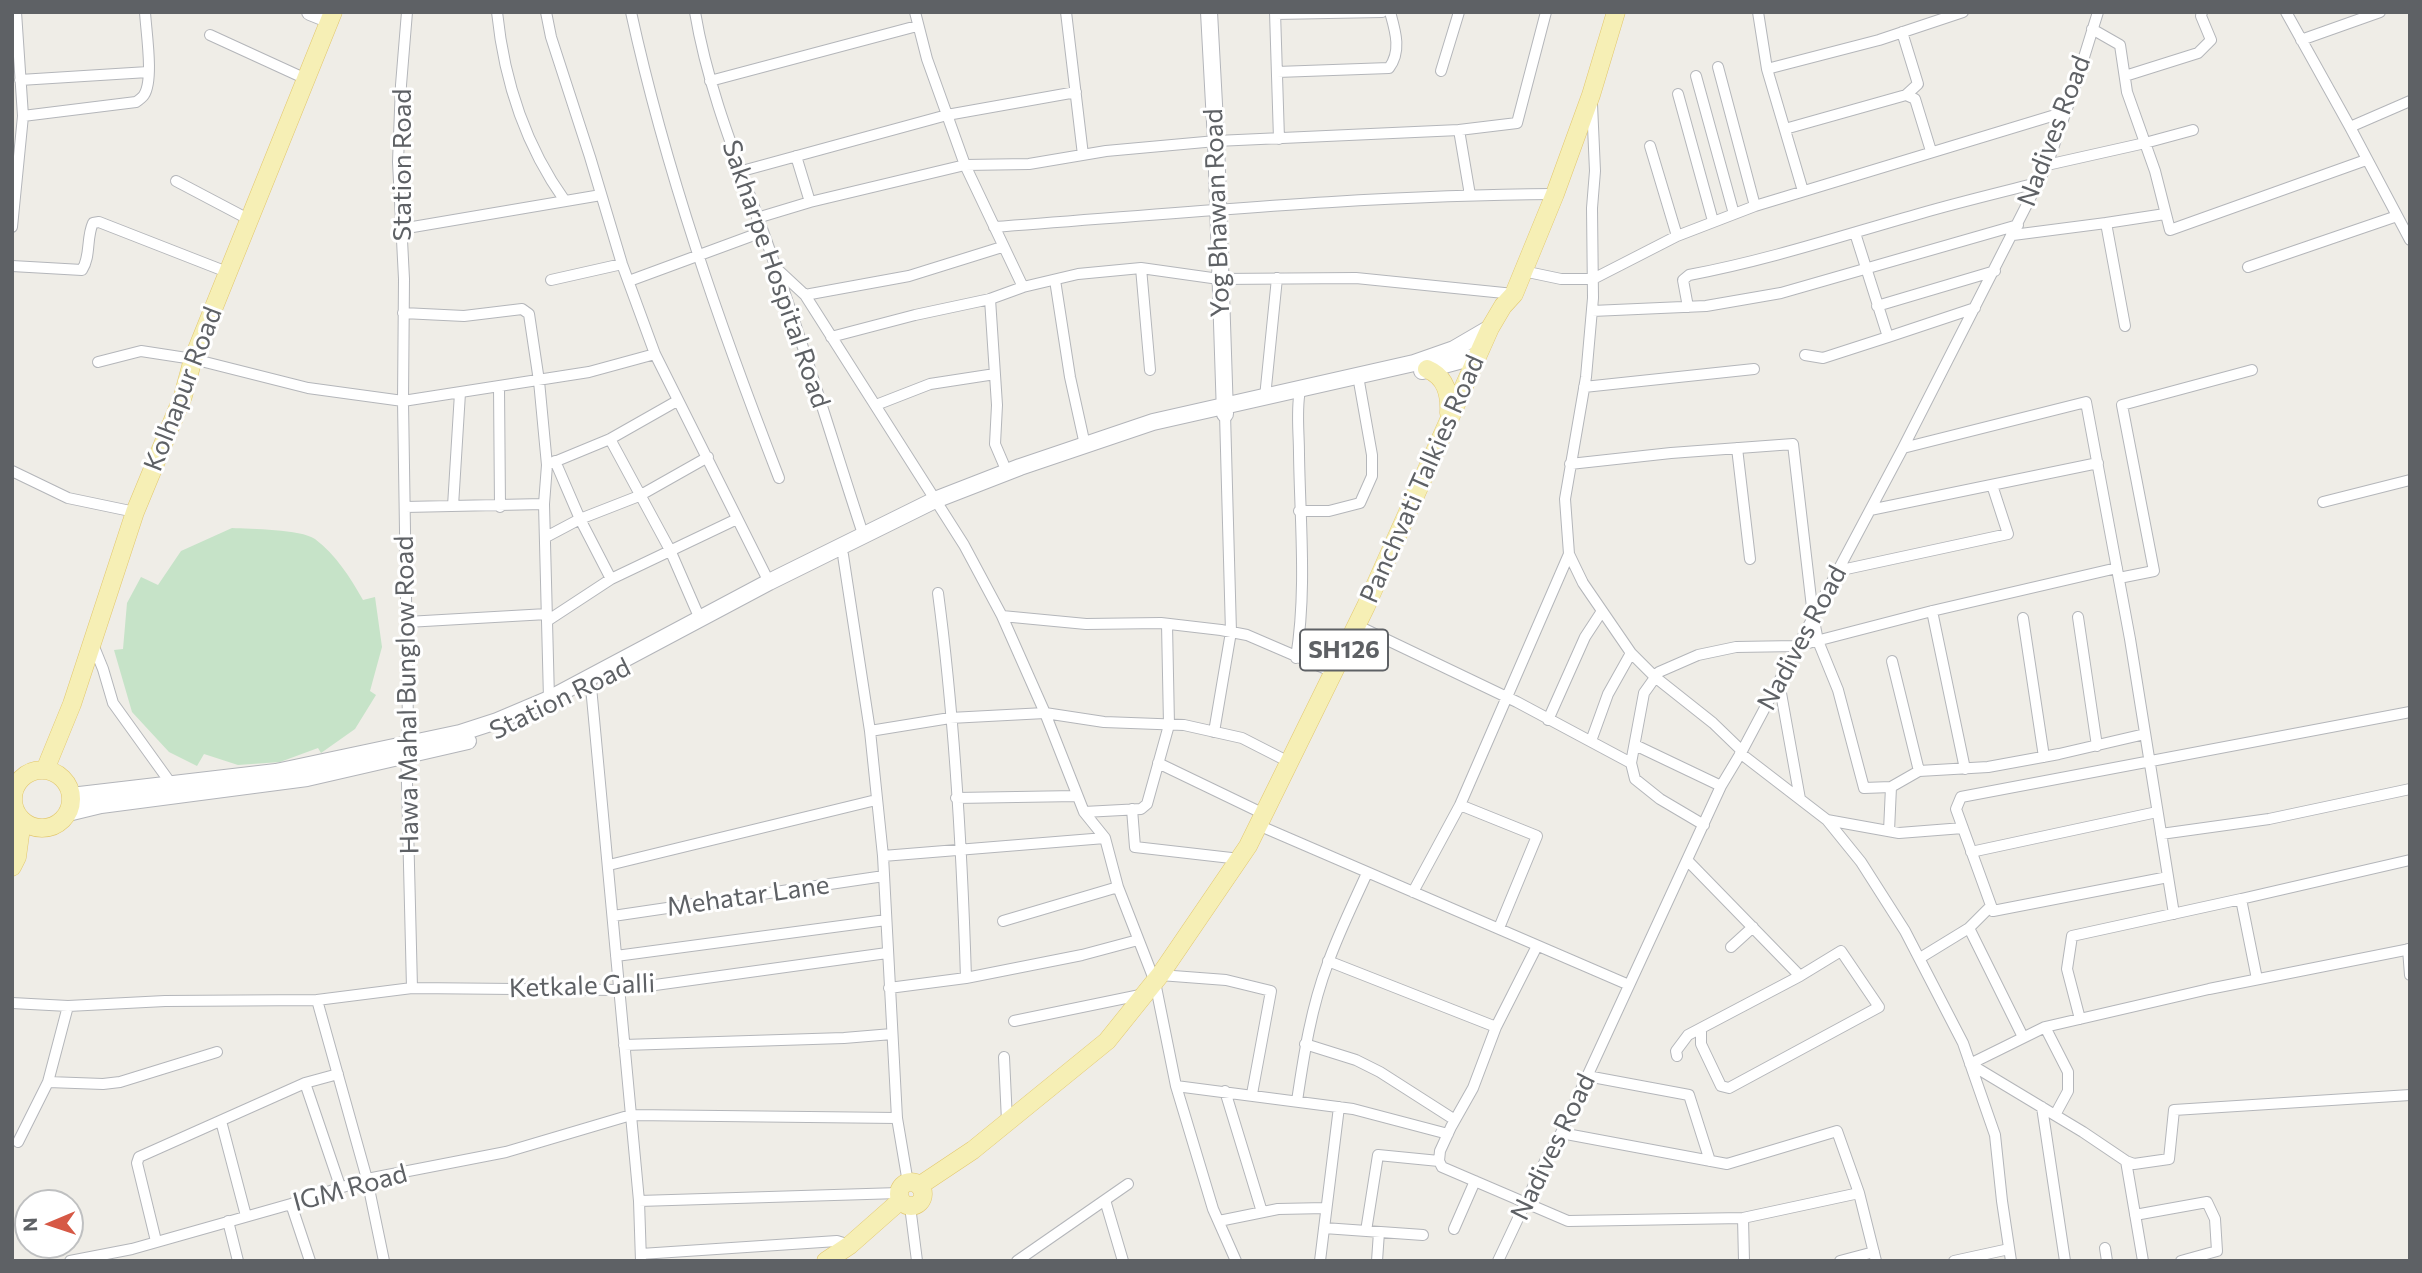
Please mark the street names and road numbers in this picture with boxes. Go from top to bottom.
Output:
street label: Nadives Road [2011,51,2097,211]
street label: Station Road [386,89,418,241]
street label: Yog Bhawan Road [1198,108,1236,318]
street label: Sakharpe Hospital Road [715,136,837,412]
street label: Kolhapur Road [137,303,229,475]
street label: Panchvati Talkies Road [1353,350,1491,608]
street label: Hawa Mahal Bunglow Road [389,535,425,855]
street label: Nadives Road [1751,560,1853,716]
road number: SH126 [1300,630,1388,670]
street label: Station Road [485,652,635,746]
street label: Mehatar Lane [665,869,831,923]
street label: Ketkale Galli [508,968,656,1004]
street label: Nadives Road [1504,1069,1602,1225]
street label: IGM Road [289,1158,411,1218]

